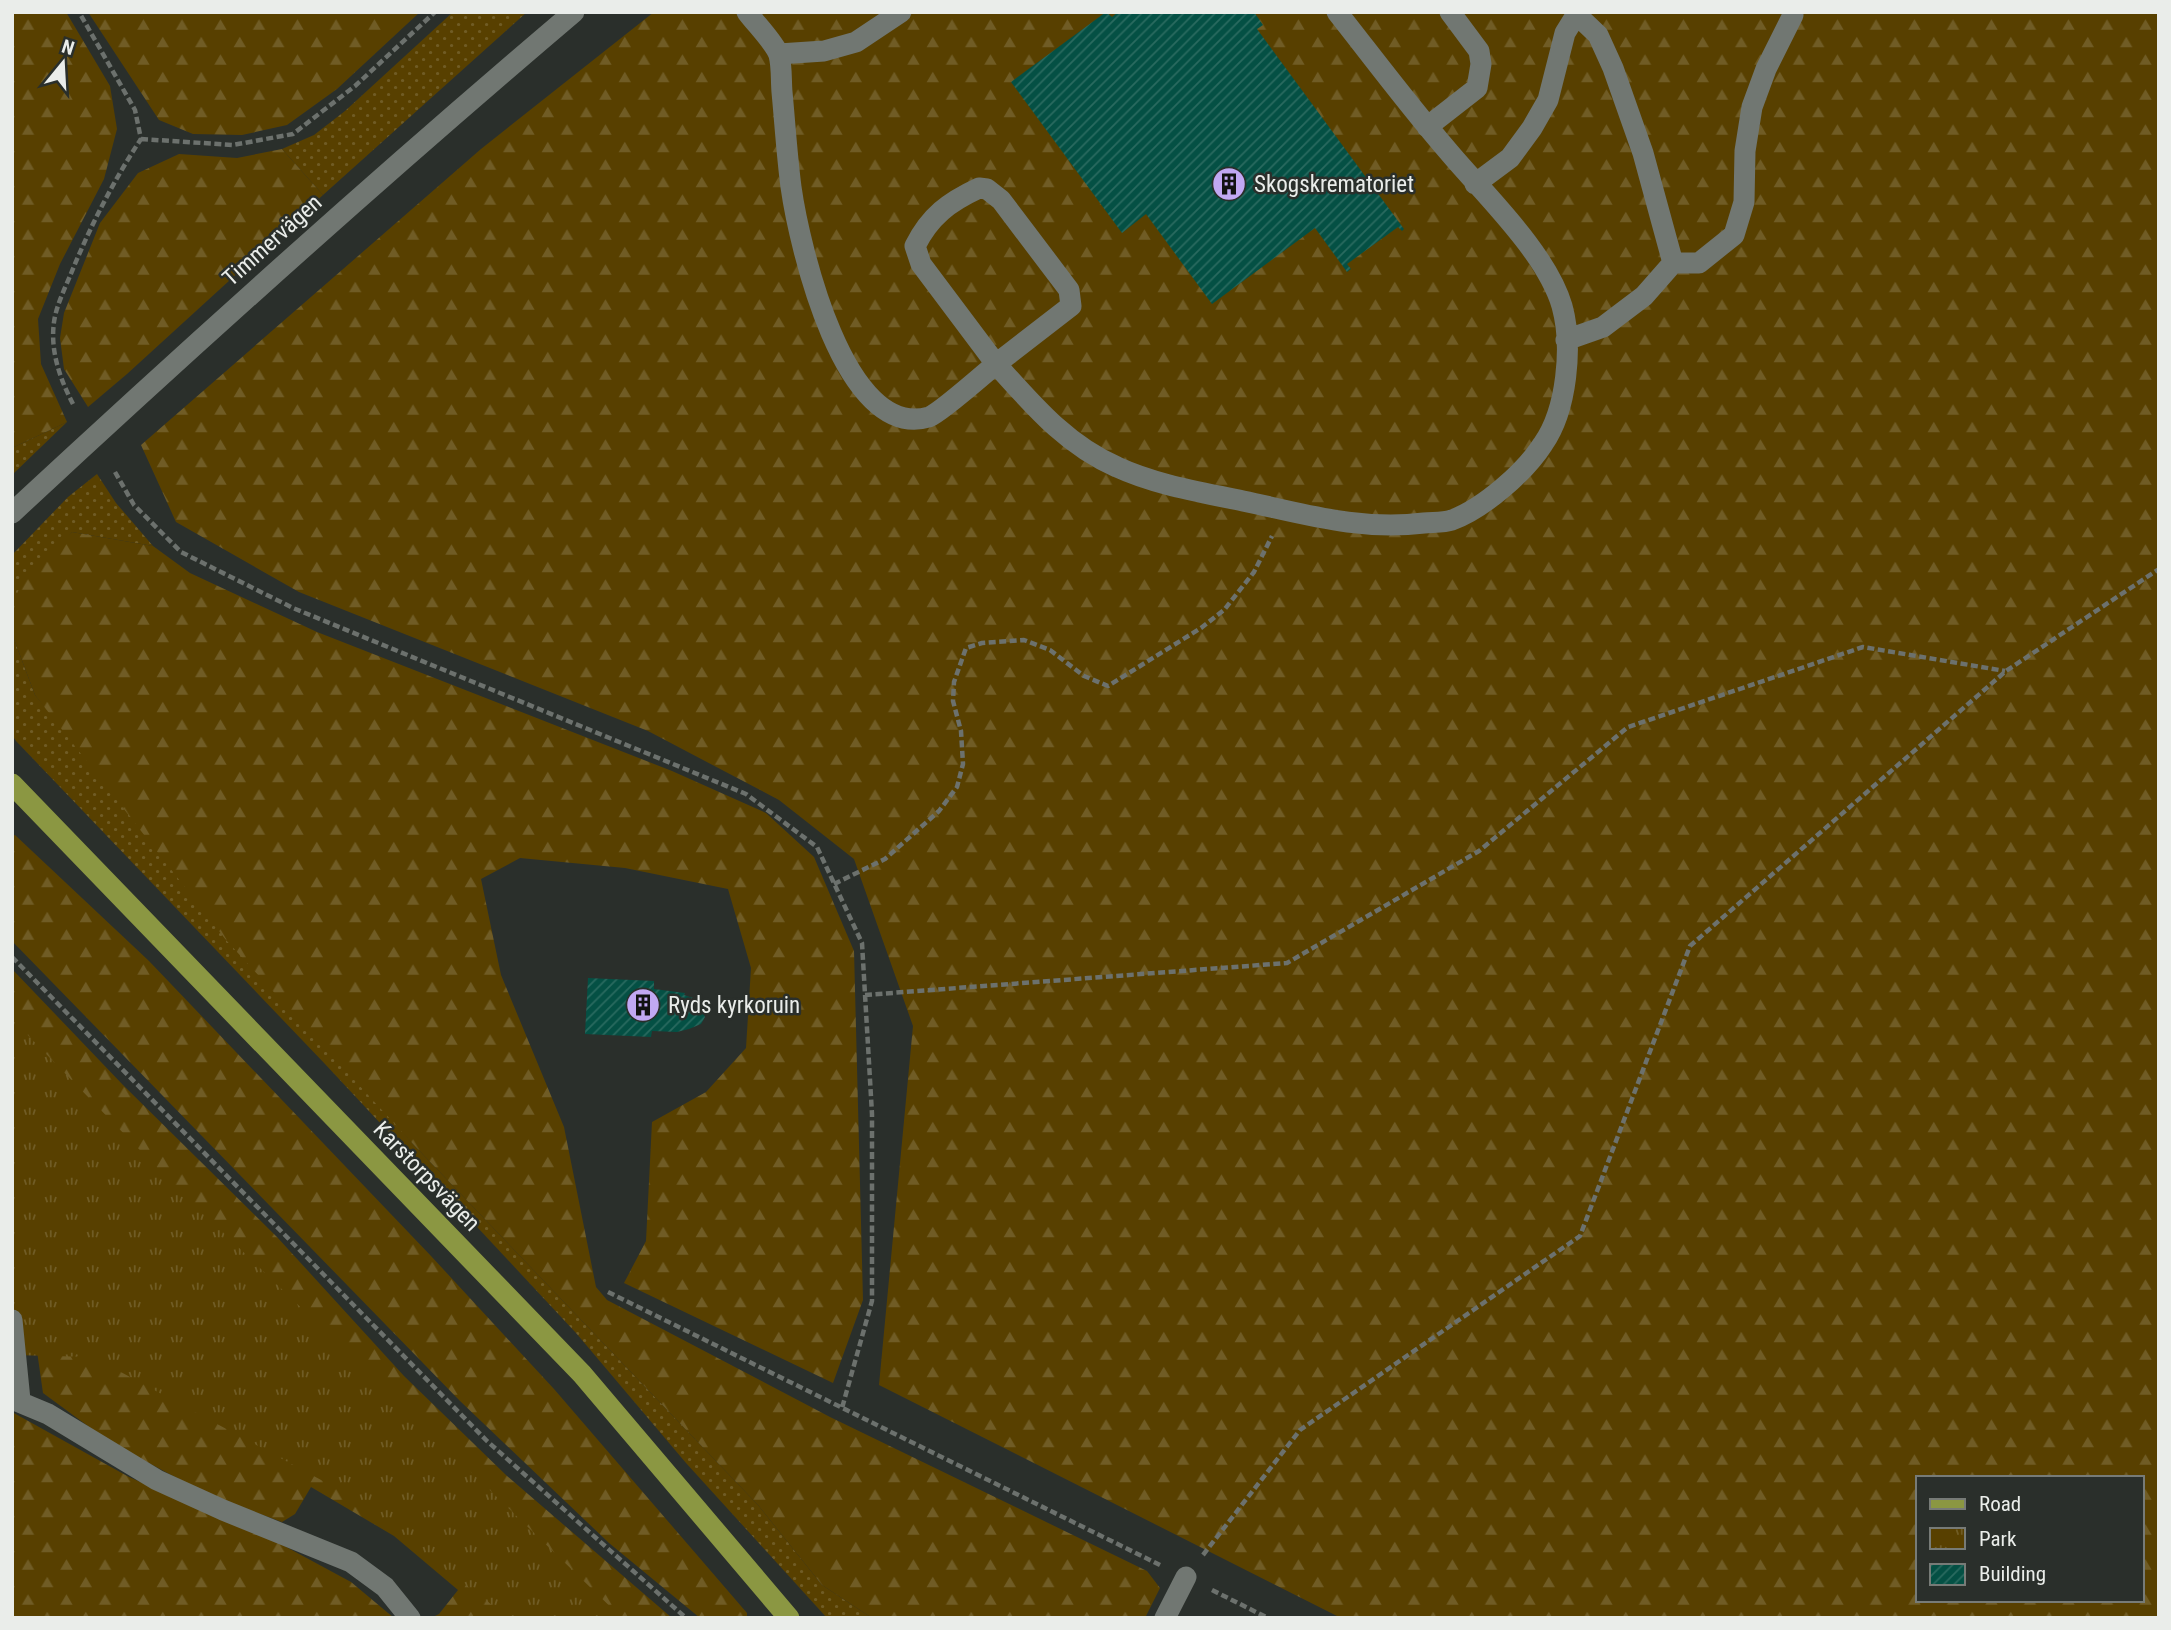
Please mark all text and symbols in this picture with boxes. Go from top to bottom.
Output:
north arrow [28,28,98,98]
text: N [59,35,77,60]
building icon: Skogskrematoriet [1210,165,1248,203]
place label: Skogskrematoriet [1254,171,1414,198]
street label: Timmervägen [217,189,327,292]
building icon: Ryds kyrkoruin [624,986,662,1024]
place label: Ryds kyrkoruin [668,992,800,1019]
street label: Karstorpsvägen [368,1116,486,1237]
legend [1916,1476,2143,1602]
text: Road [1979,1492,2021,1516]
text: Park [1979,1527,2017,1551]
text: Building [1979,1562,2046,1586]

